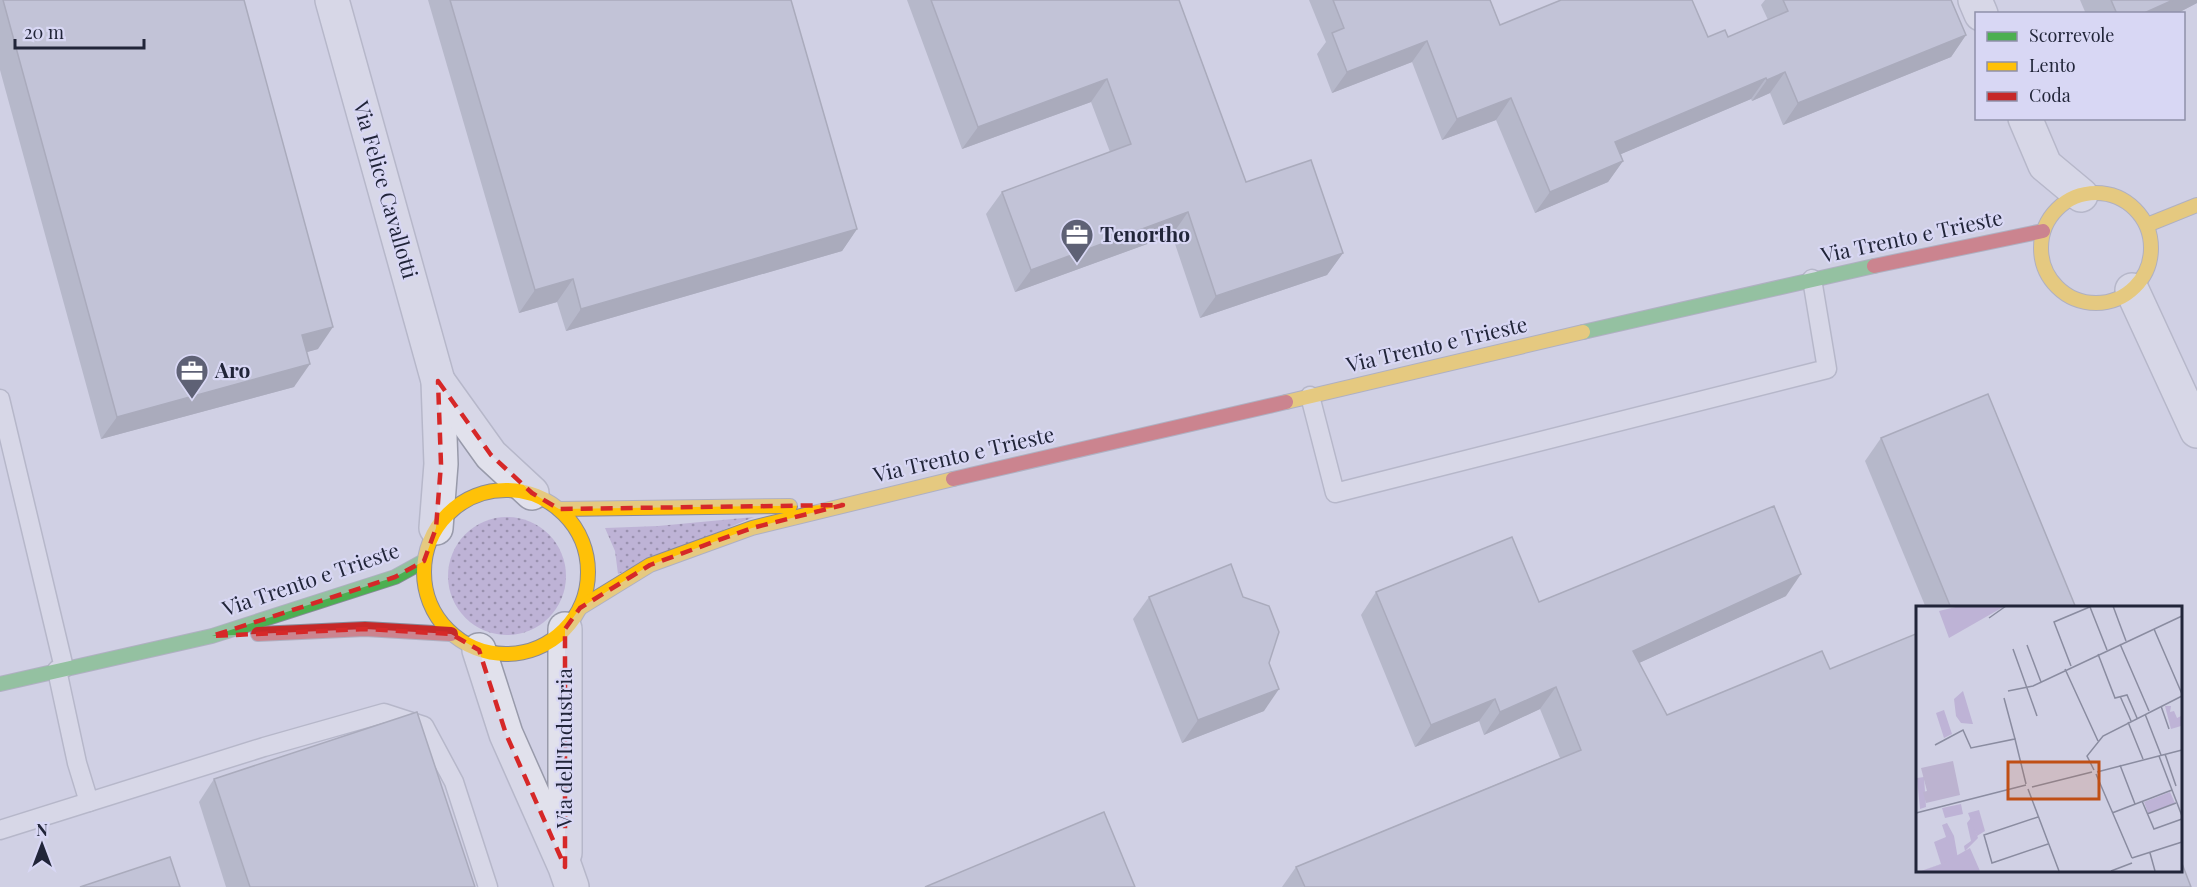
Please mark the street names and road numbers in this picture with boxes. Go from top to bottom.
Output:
street label: Via Felice Cavallotti [348,96,426,281]
street label: Via Trento e Trieste [1817,202,2005,268]
street label: Via Trento e Trieste [1342,309,1530,378]
street label: Via Trento e Trieste [869,419,1057,488]
street label: Via Trento e Trieste [217,535,402,622]
street label: Via dell'Industria [549,668,577,829]

